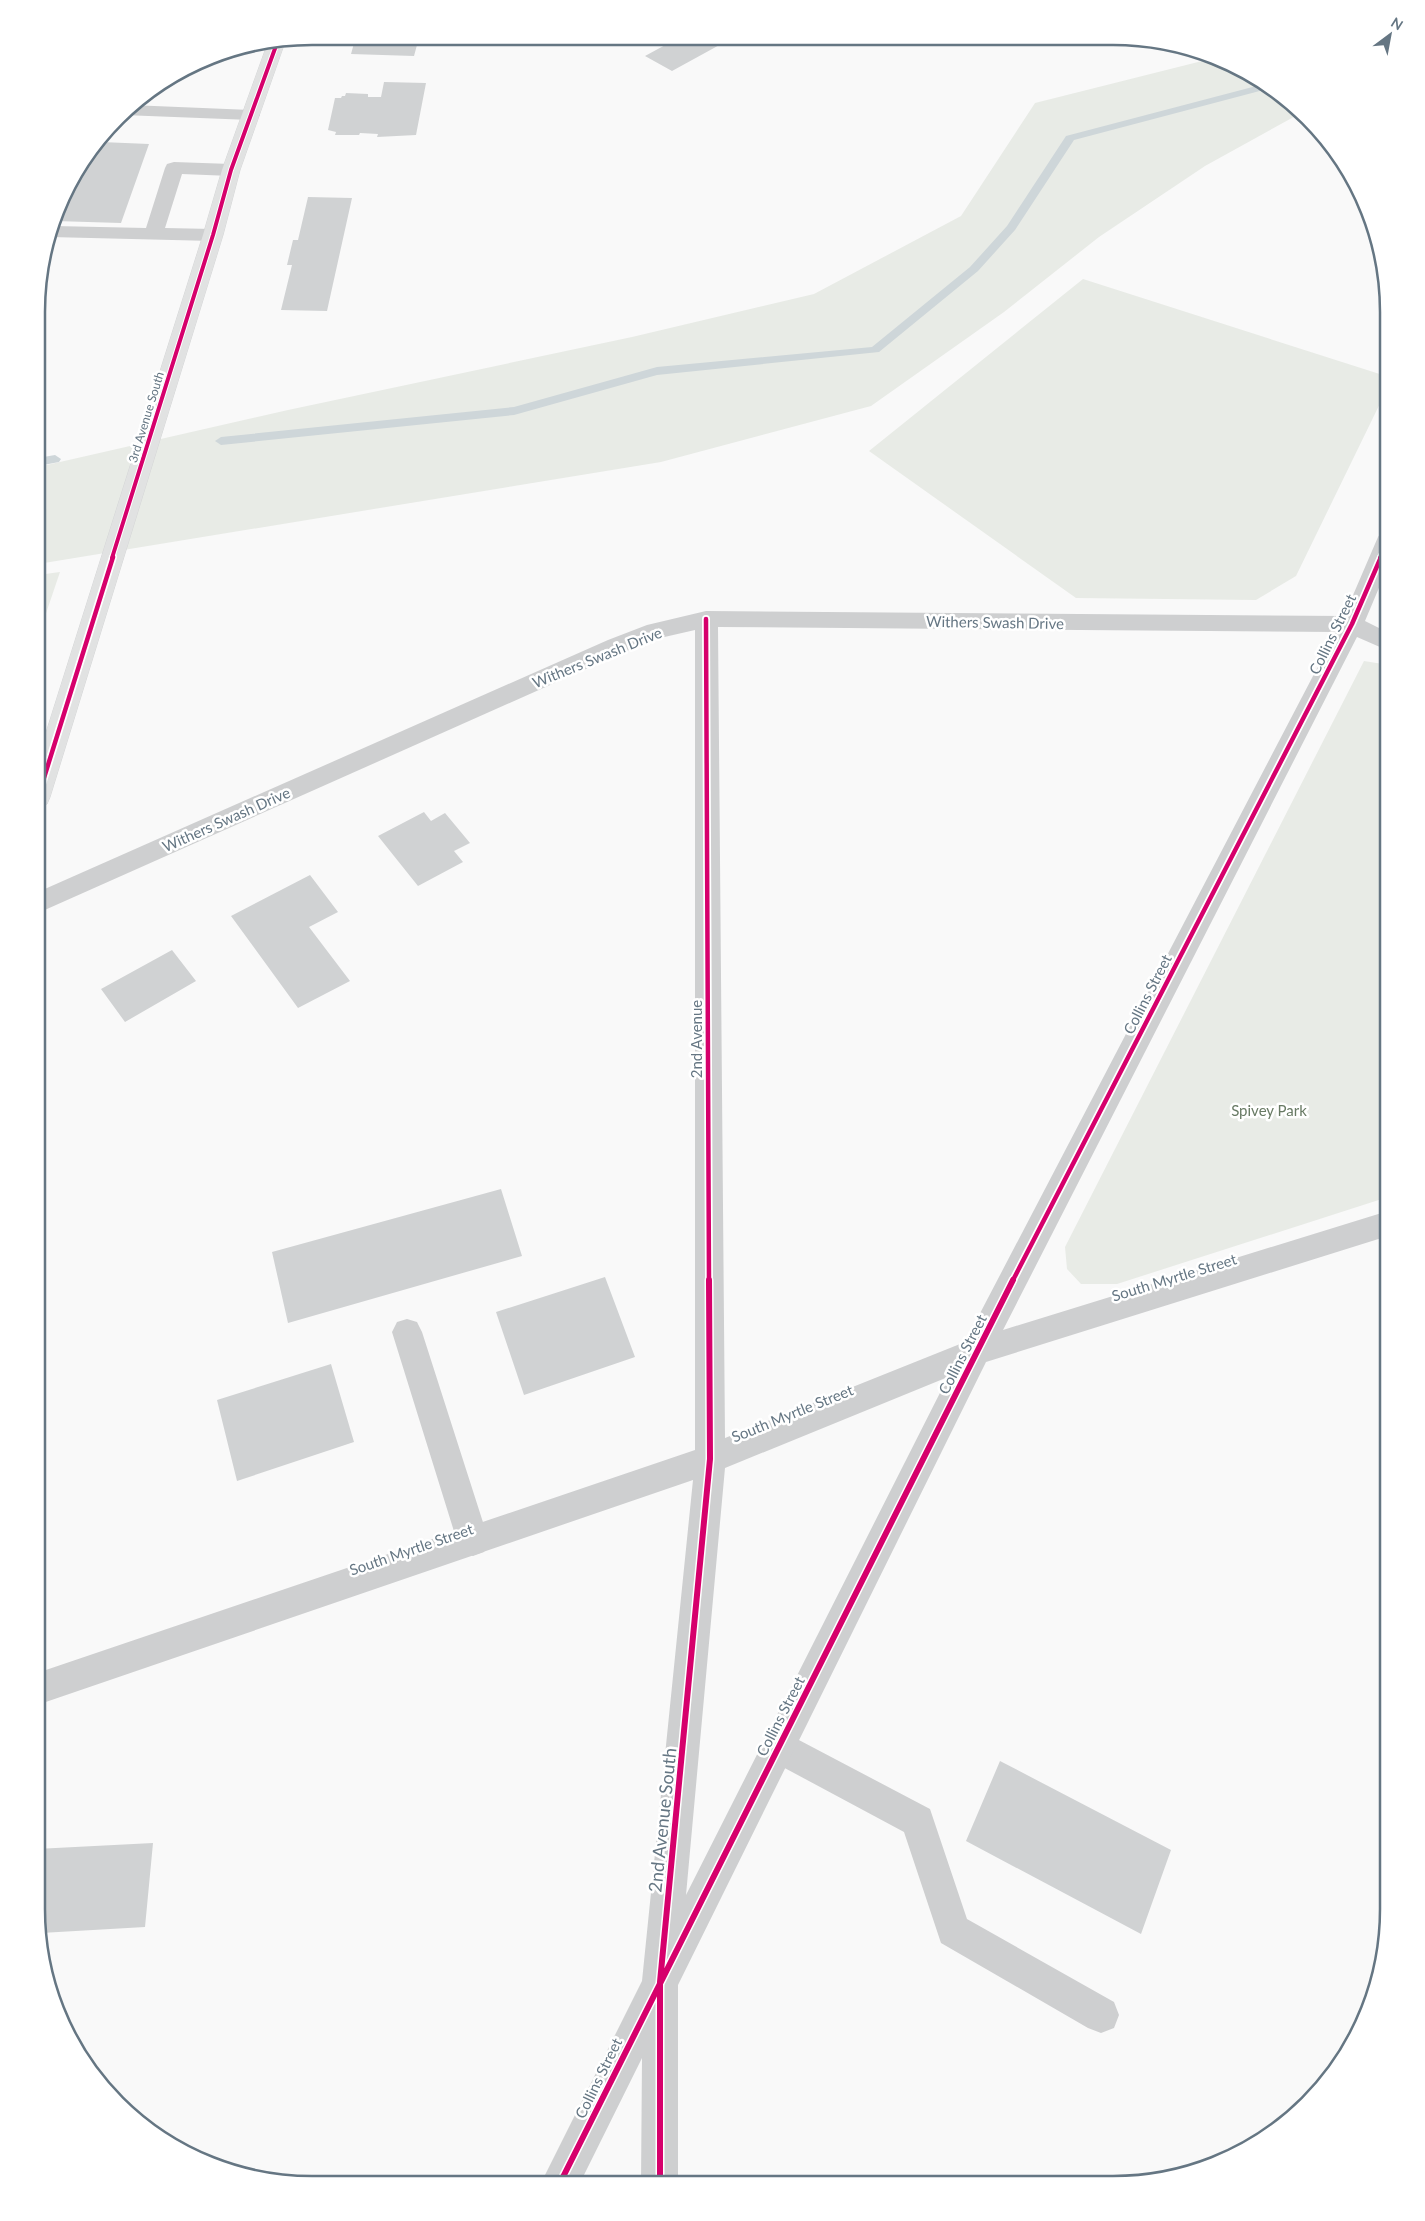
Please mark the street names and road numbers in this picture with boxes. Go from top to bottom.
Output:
street label: 3rd Avenue South [125,370,167,464]
street label: Collins Street [1305,590,1359,677]
street label: Withers Swash Drive [926,612,1064,632]
street label: Withers Swash Drive [530,623,664,691]
street label: Withers Swash Drive [159,783,293,855]
street label: Collins Street [1119,950,1175,1037]
street label: 2nd Avenue [687,1000,705,1078]
street label: South Myrtle Street [1109,1249,1239,1305]
street label: Collins Street [934,1310,990,1397]
street label: South Myrtle Street [729,1380,856,1446]
street label: South Myrtle Street [347,1519,476,1579]
street label: Collins Street [752,1672,808,1759]
street label: 2nd Avenue South [643,1747,681,1893]
street label: Collins Street [571,2034,625,2121]

